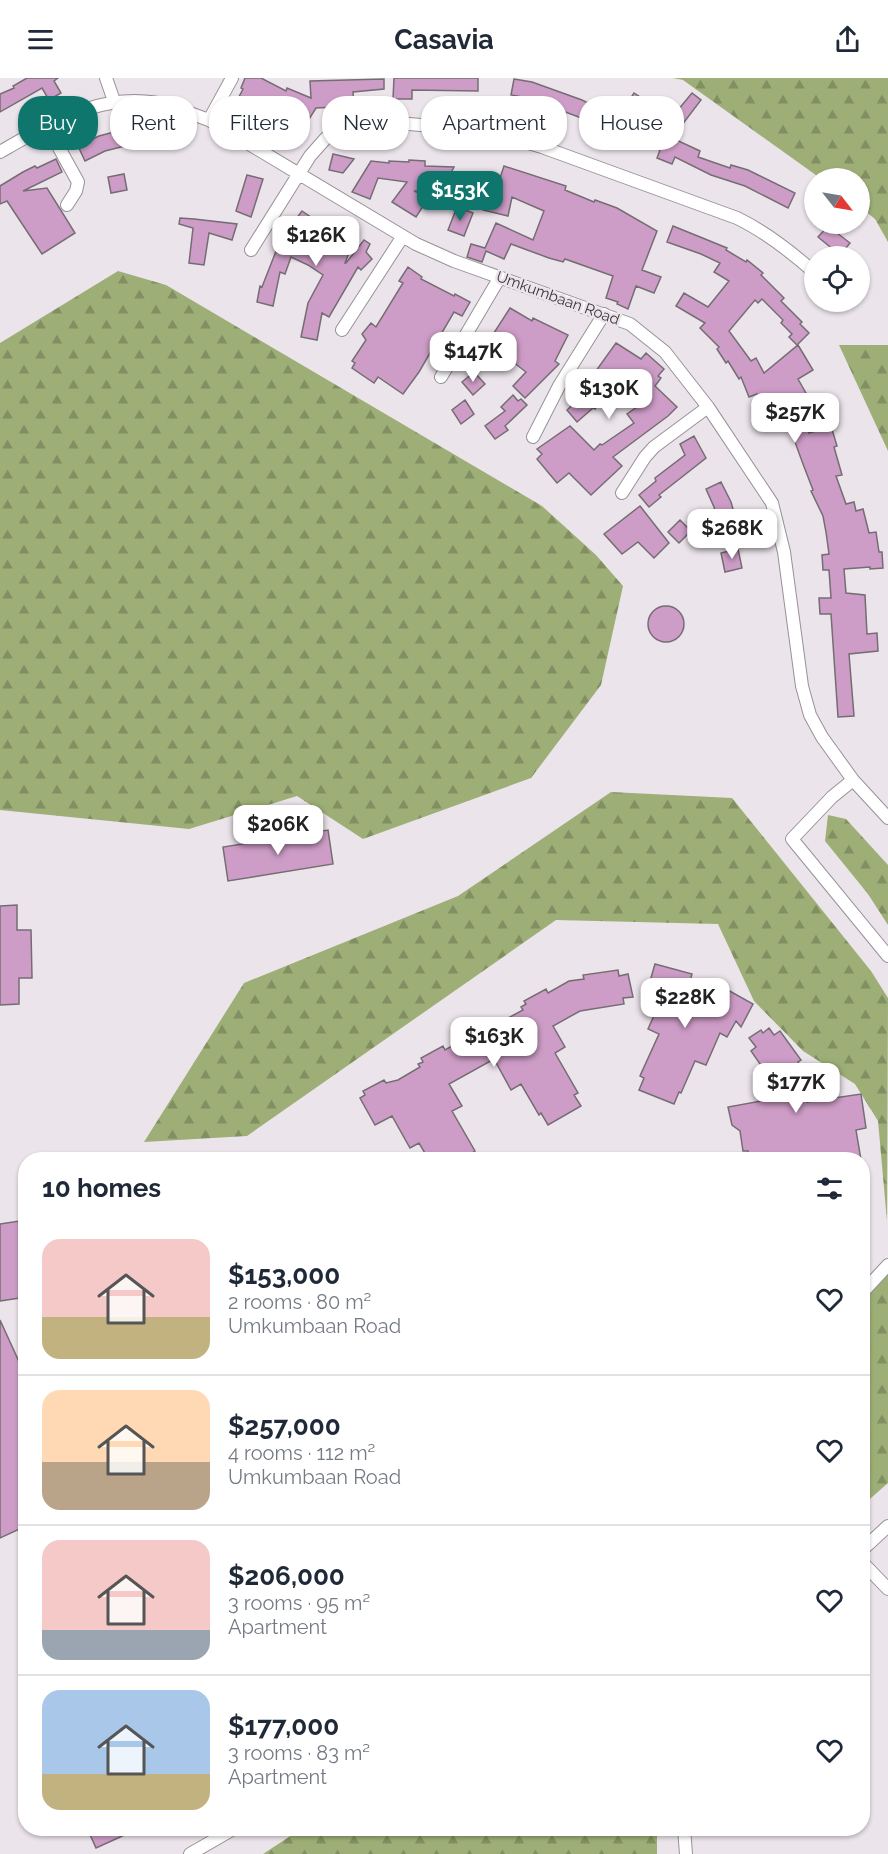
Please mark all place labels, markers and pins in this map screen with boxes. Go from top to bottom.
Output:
pin: $153K [418,171,502,222]
pin: $126K [274,216,358,267]
pin: $147K [431,332,515,383]
pin: $130K [567,369,651,420]
pin: $257K [753,393,837,444]
pin: $268K [690,509,774,560]
pin: $206K [236,805,320,856]
pin: $228K [643,978,727,1029]
pin: $163K [452,1017,536,1068]
pin: $177K [754,1063,838,1114]

